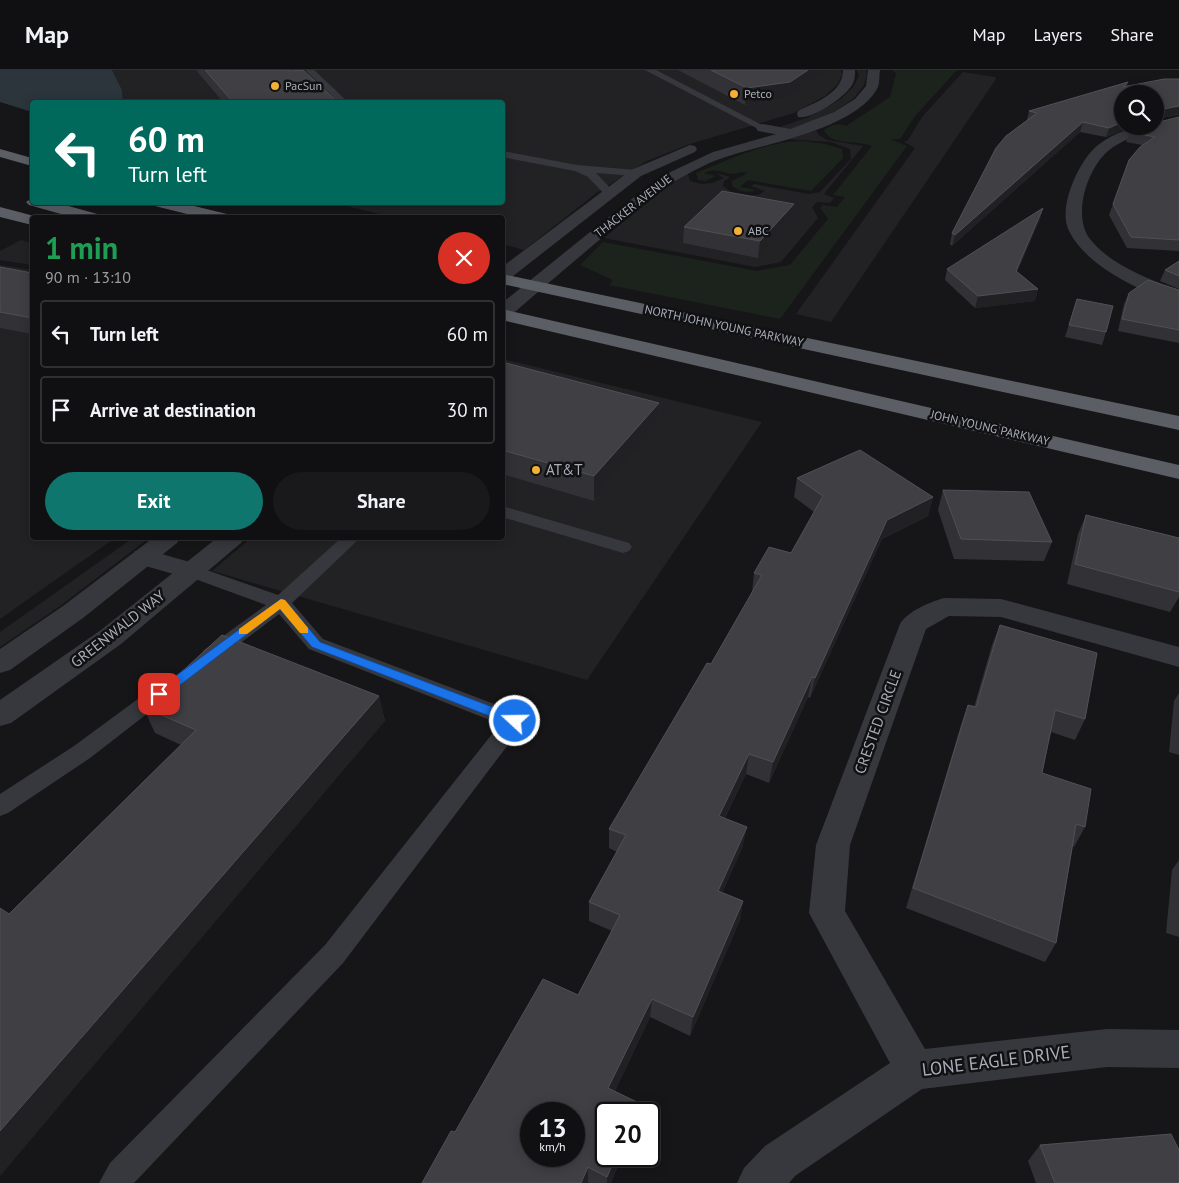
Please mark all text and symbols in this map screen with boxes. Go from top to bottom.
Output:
text: Map [25,19,69,50]
text: Map [973,23,1005,46]
text: Layers [1033,23,1082,46]
text: Share [1110,23,1154,46]
place label: PacSun [285,78,322,93]
marker: PacSun [269,80,281,92]
map controls [1114,85,1164,135]
button: search [1114,85,1164,135]
place label: Petco [744,86,772,101]
marker: Petco [728,88,740,100]
text: 60 m [128,116,205,162]
icon: left [45,120,110,185]
text: Turn left [128,160,207,188]
street label: THACKER AVENUE [591,171,674,240]
place label: ABC [748,223,769,238]
marker: ABC [732,225,744,237]
text: 1 min [45,228,118,267]
button: close [438,232,490,284]
text: 90 m · 13:10 [45,267,131,287]
street label: NORTH JOHN YOUNG PARKWAY [643,301,805,350]
icon: left [47,320,75,348]
text: Turn left [90,322,159,346]
text: 60 m [447,322,488,346]
icon: arrive [47,396,75,424]
text: Arrive at destination [90,398,256,422]
text: 30 m [447,398,488,422]
street label: JOHN YOUNG PARKWAY [928,406,1051,449]
place label: AT&T [546,460,583,479]
marker: AT&T [530,464,542,476]
button: Exit [45,472,263,530]
button: Share [273,472,490,530]
street label: GREENWALD WAY [67,585,169,671]
street label: CRESTED CIRCLE [850,667,905,776]
pin [138,673,180,715]
icon: arrive [145,680,173,708]
position arrow [488,694,540,746]
street label: LONE EAGLE DRIVE [921,1040,1071,1081]
speed limit sign: 20 [595,1102,660,1167]
text: 13 [538,1112,567,1144]
text: km/h [539,1139,566,1154]

